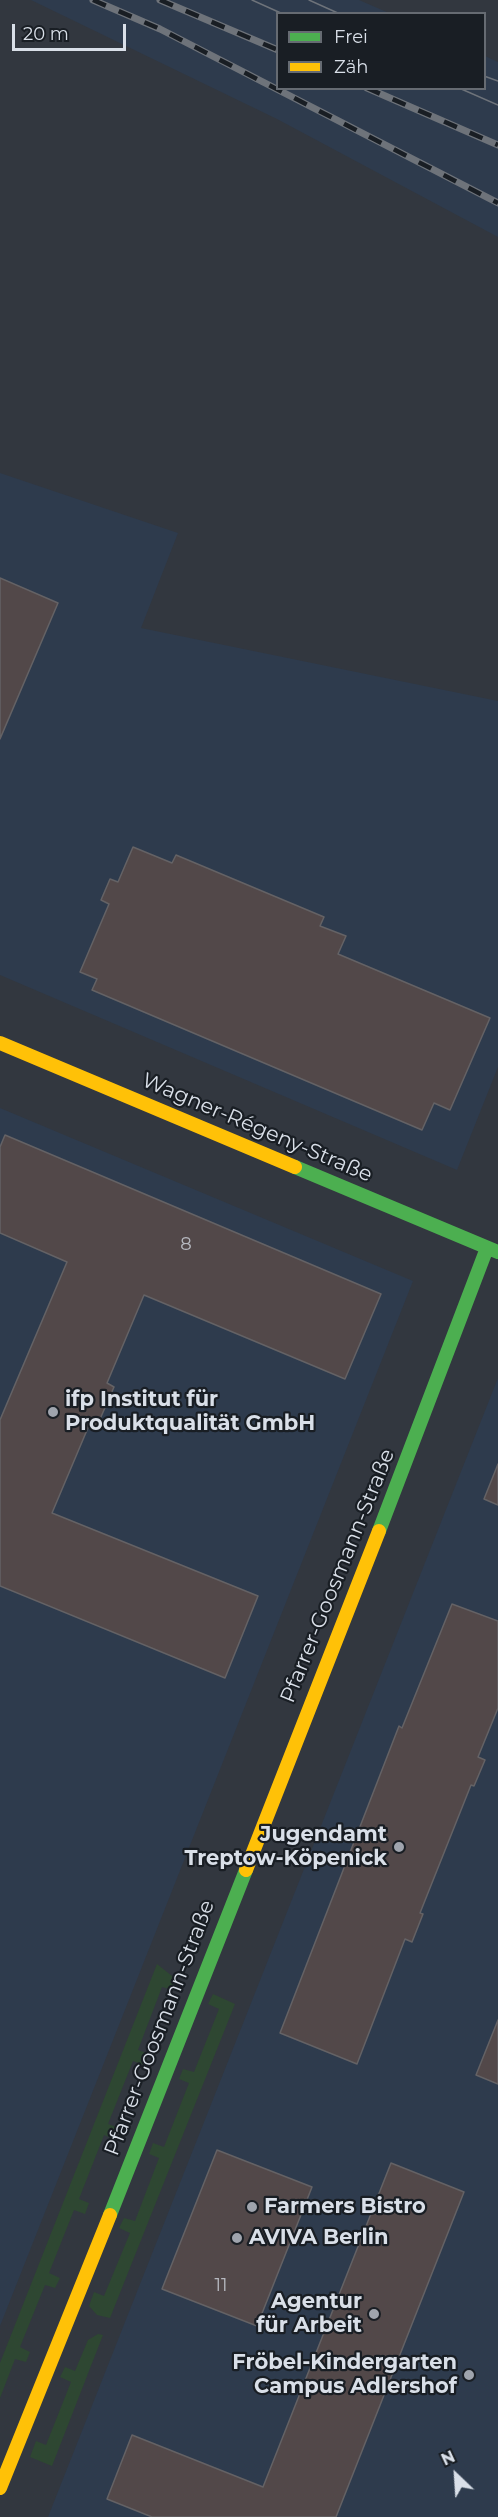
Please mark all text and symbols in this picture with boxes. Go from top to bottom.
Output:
scale bar [15,12,129,50]
legend [276,12,486,90]
text: 20 m [23,23,69,45]
text: Frei [334,26,368,48]
text: Zäh [334,56,369,78]
street label: Wagner-Régeny-Straße [138,1068,376,1188]
house number: 8 [180,1234,192,1256]
place label: ifp Institut für Produktqualität GmbH [65,1387,315,1437]
marker: ifp Institut für Produktqualität GmbH [46,1405,60,1419]
street label: Pfarrer-Goosmann-Straße [275,1445,401,1707]
place label: Jugendamt Treptow-Köpenick [184,1822,387,1872]
marker: Jugendamt Treptow-Köpenick [392,1840,406,1854]
street label: Pfarrer-Goosmann-Straße [100,1897,220,2159]
place label: Farmers Bistro [264,2194,426,2220]
marker: Farmers Bistro [245,2200,259,2214]
place label: AVIVA Berlin [249,2225,389,2251]
marker: AVIVA Berlin [230,2231,244,2245]
house number: 11 [215,2275,227,2297]
place label: Agentur für Arbeit [256,2289,362,2339]
marker: Agentur für Arbeit [367,2307,381,2321]
place label: Fröbel-Kindergarten Campus Adlershof [232,2350,457,2400]
marker: Fröbel-Kindergarten Campus Adlershof [462,2368,476,2382]
north arrow [426,2445,486,2505]
text: N [438,2447,458,2470]

